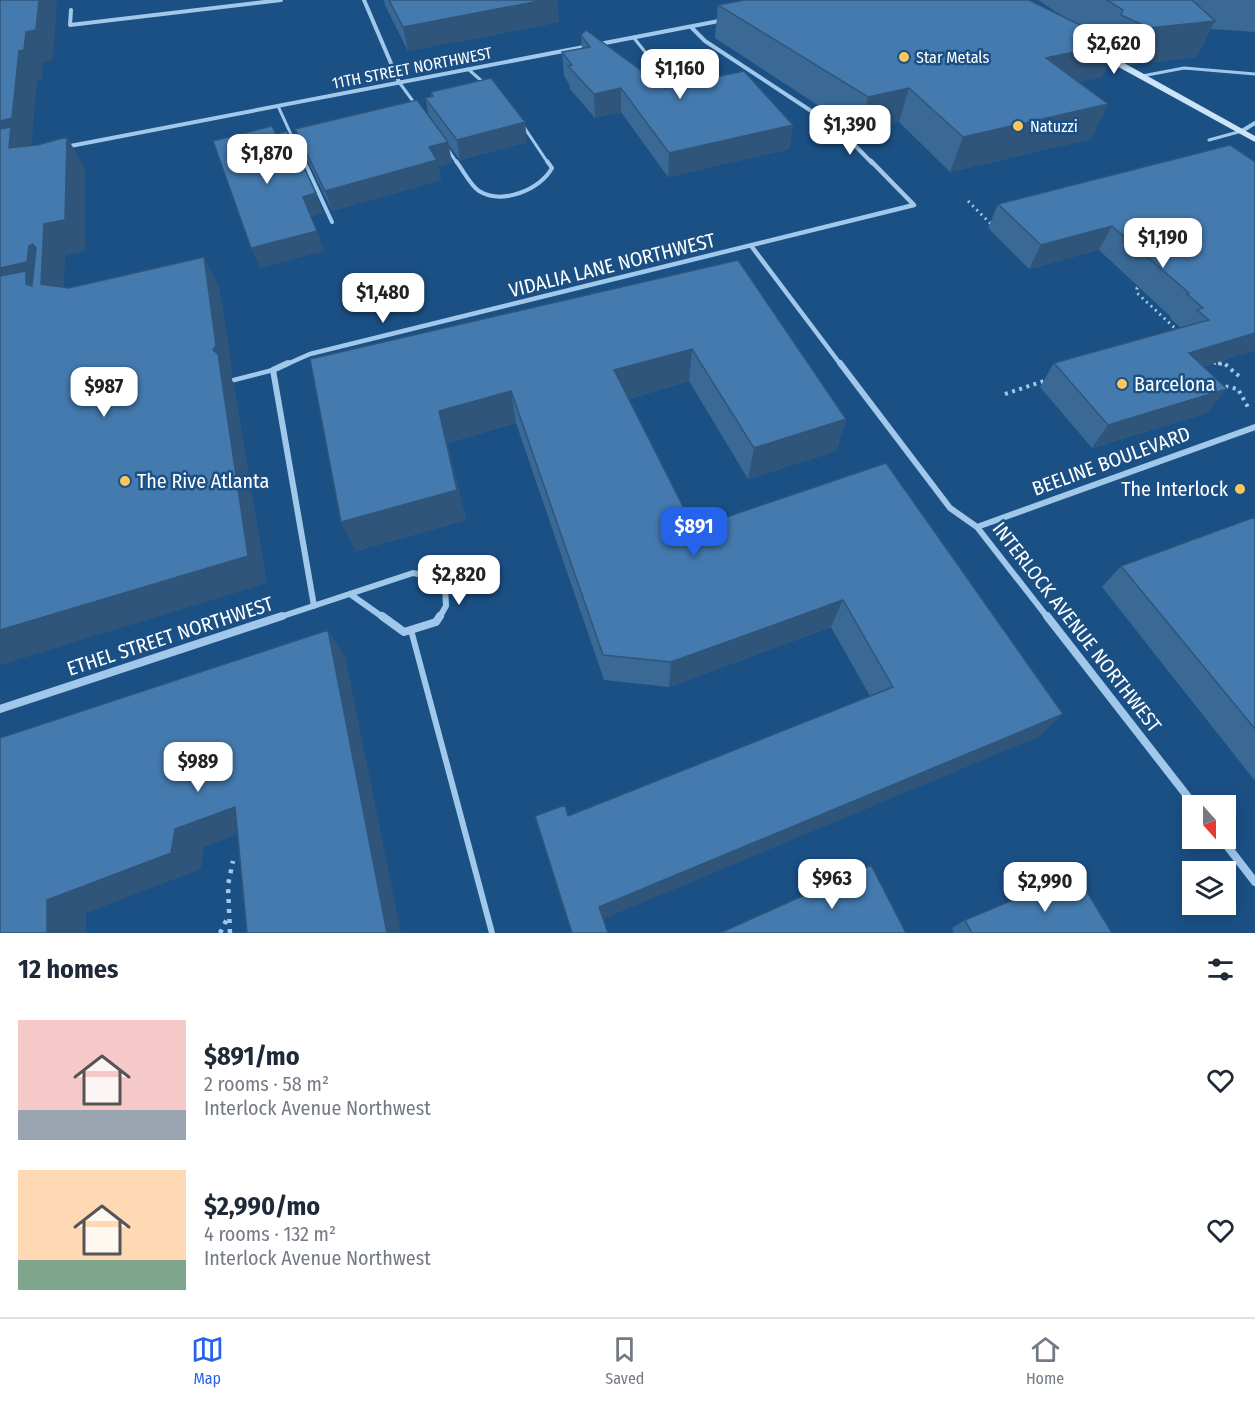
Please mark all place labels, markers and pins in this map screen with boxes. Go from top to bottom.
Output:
pin: $2,620 [1065,24,1163,75]
place label: Star Metals [916,48,990,67]
pin: $1,160 [631,49,729,100]
marker: Star Metals [897,50,911,64]
pin: $1,390 [801,105,899,156]
place label: Natuzzi [1030,117,1078,136]
marker: Natuzzi [1011,119,1025,133]
pin: $1,870 [218,134,316,185]
pin: $1,190 [1114,218,1212,269]
pin: $1,480 [334,273,432,324]
pin: $987 [68,367,140,418]
place label: Barcelona [1134,372,1215,396]
marker: Barcelona [1115,377,1129,391]
place label: The Rive Atlanta [137,469,269,493]
marker: The Rive Atlanta [118,474,132,488]
place label: The Interlock [1121,477,1229,501]
marker: The Interlock [1233,482,1247,496]
pin: $891 [658,507,730,558]
pin: $2,820 [410,555,508,606]
pin: $989 [162,742,234,793]
pin: $963 [796,859,868,910]
pin: $2,990 [996,862,1094,913]

